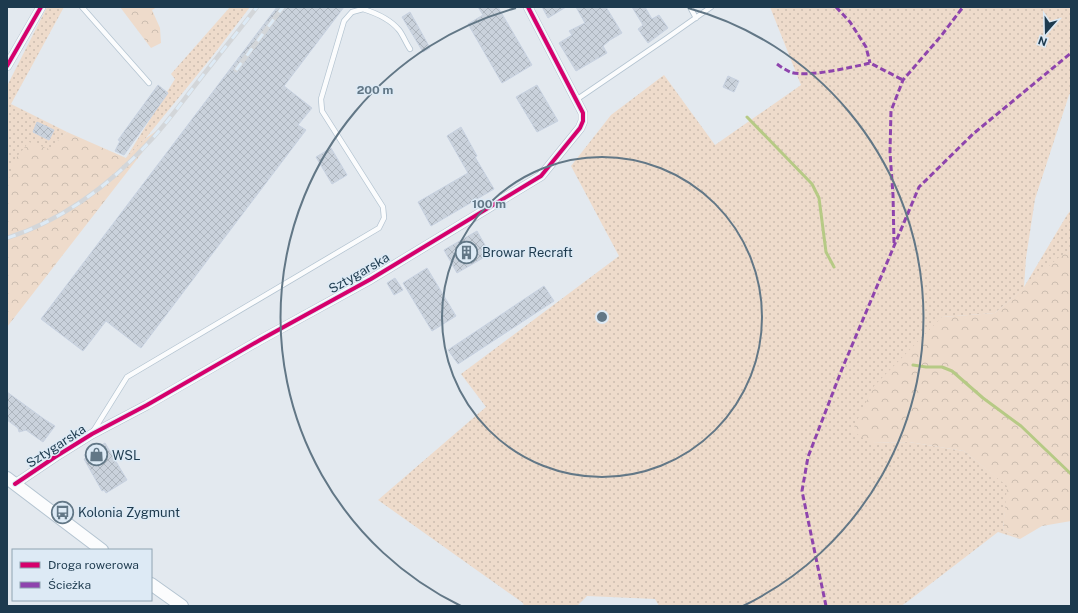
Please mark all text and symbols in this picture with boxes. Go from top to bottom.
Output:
north arrow [1026,12,1066,52]
text: N [1036,34,1049,49]
text: 200 m [357,83,393,97]
text: 100 m [472,197,506,211]
building icon: Browar Recraft [454,239,480,265]
place label: Browar Recraft [482,245,573,260]
street label: Sztygarska [326,250,392,296]
centre of rings [595,310,609,324]
street label: Sztygarska [24,421,88,471]
shop icon: WSL [84,442,110,468]
place label: WSL [112,448,140,463]
bus stop icon: Kolonia Zygmunt [49,499,75,525]
place label: Kolonia Zygmunt [78,505,180,520]
legend [12,549,152,601]
text: Droga rowerowa [48,558,139,572]
text: Ścieżka [48,578,91,592]

